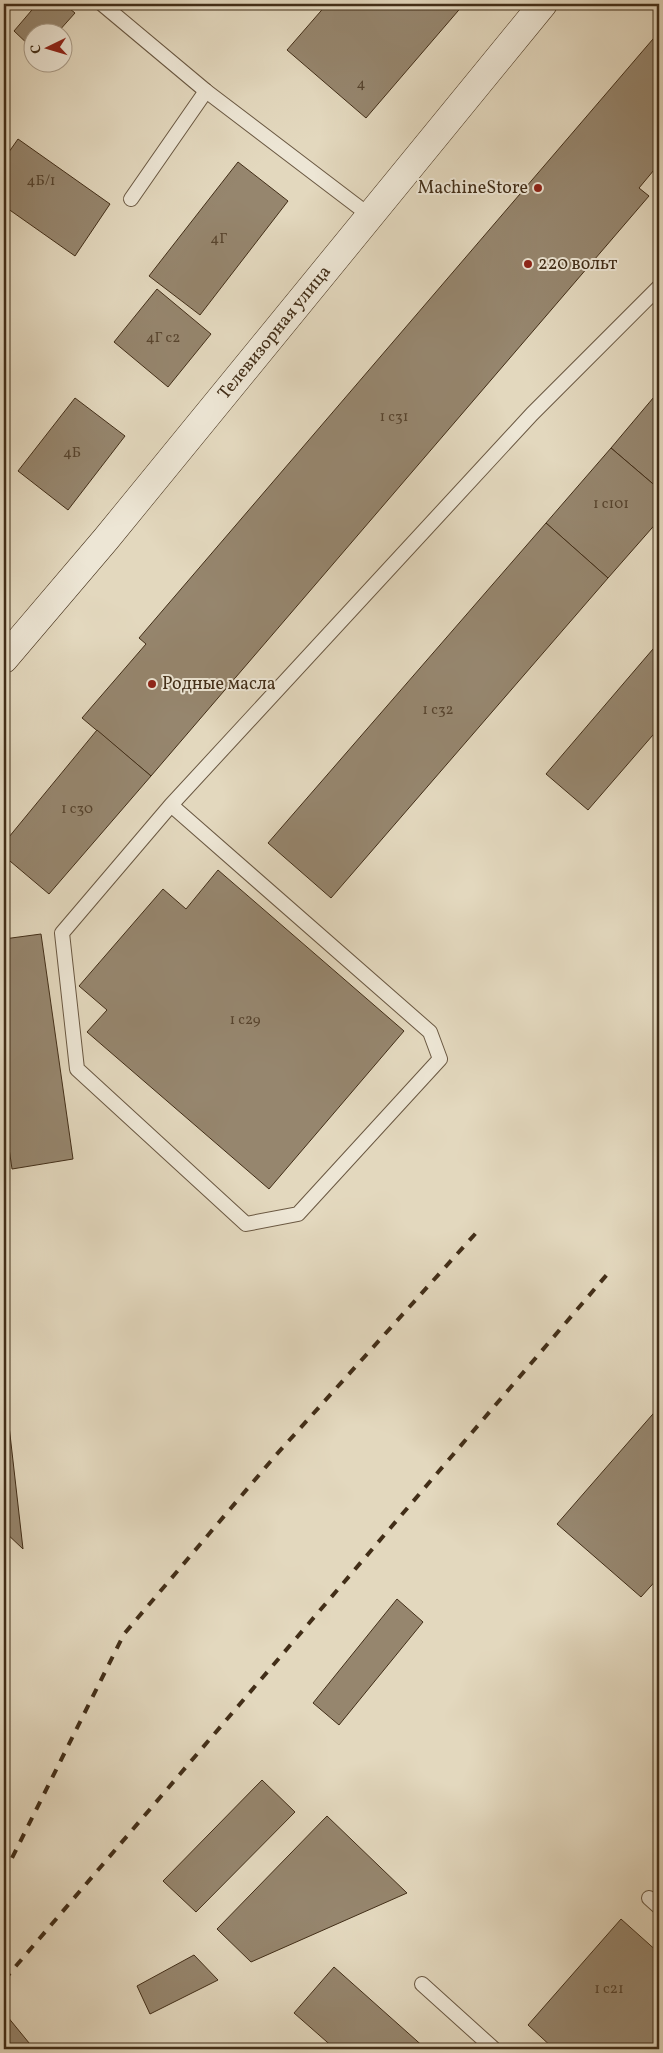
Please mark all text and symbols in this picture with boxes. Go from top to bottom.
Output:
north arrow [22,22,72,72]
text: С [27,44,46,54]
house number: 4 [357,74,366,95]
house number: 4Б/1 [26,171,56,192]
place label: MachineStore [418,176,528,201]
marker: MachineStore [532,182,544,194]
house number: 4Г [210,229,228,250]
place label: 220 вольт [538,252,617,277]
marker: 220 вольт [522,258,534,270]
street label: Телевизорная улица [212,260,337,405]
house number: 4Г с2 [146,328,180,349]
house number: 1 с31 [379,407,409,428]
house number: 4Б [63,443,81,464]
house number: 1 с101 [593,494,629,515]
place label: Родные масла [162,672,276,697]
marker: Родные масла [146,678,158,690]
house number: 1 с32 [422,700,454,721]
house number: 1 с30 [61,799,93,820]
house number: 1 с29 [229,1010,261,1031]
house number: 1 с21 [594,1979,624,2000]

